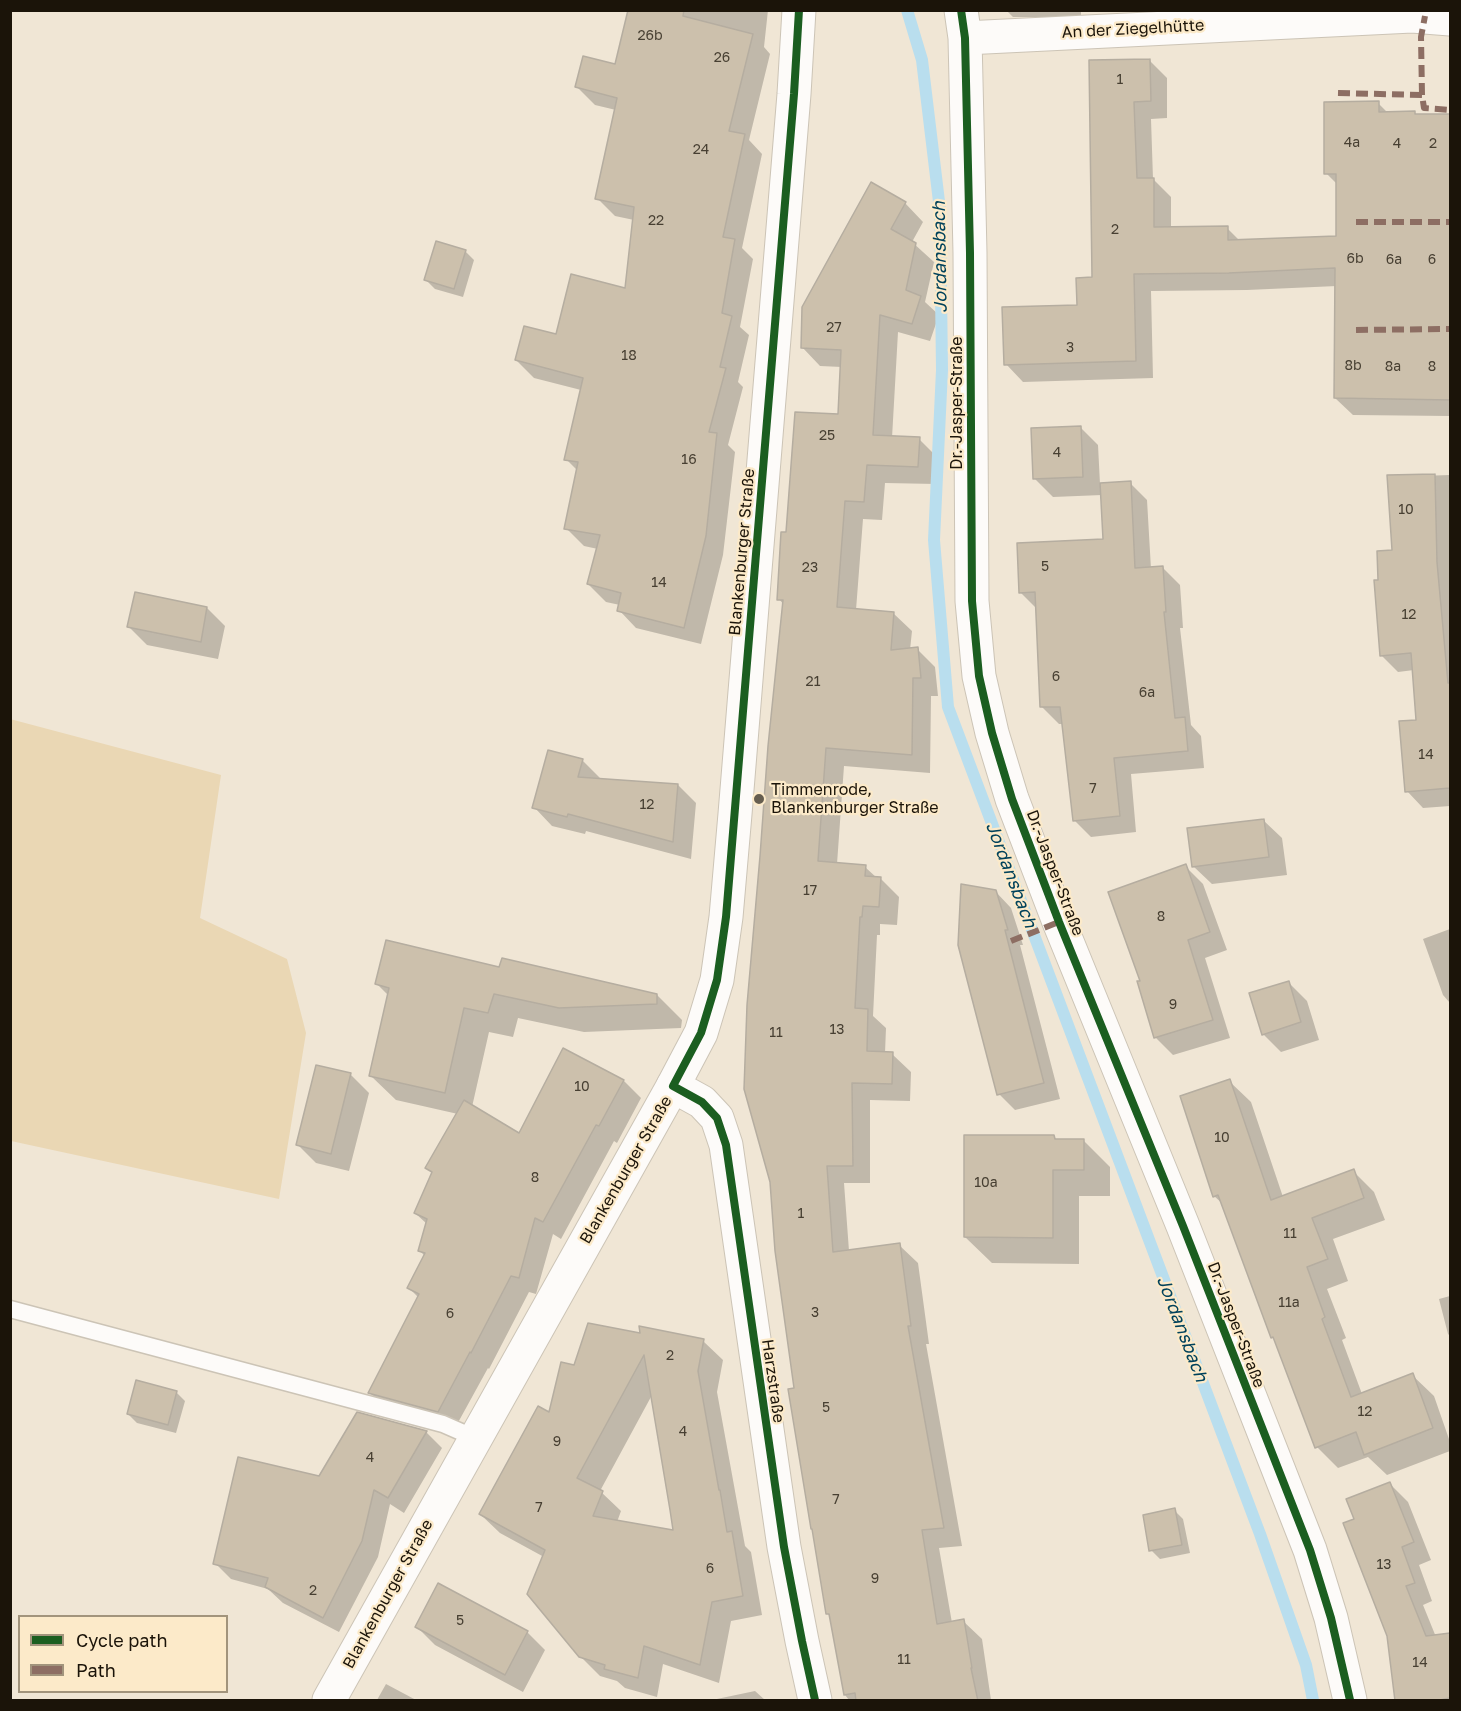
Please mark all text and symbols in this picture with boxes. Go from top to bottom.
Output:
street label: An der Ziegelhütte [1061,16,1205,42]
house number: 26b [637,28,663,44]
house number: 26 [714,50,730,66]
house number: 1 [1117,72,1123,88]
house number: 4a [1344,135,1360,151]
house number: 4 [1393,136,1401,152]
house number: 2 [1429,136,1437,152]
house number: 24 [693,142,709,158]
water label: Jordansbach [928,201,952,313]
house number: 22 [648,213,664,229]
house number: 2 [1111,222,1119,238]
house number: 6b [1346,251,1364,267]
house number: 6a [1386,252,1402,268]
house number: 6 [1428,252,1436,268]
house number: 27 [826,320,842,336]
street label: Dr.-Jasper-Straße [947,336,967,470]
house number: 3 [1066,340,1074,356]
house number: 18 [621,348,637,364]
house number: 8b [1344,358,1362,374]
house number: 8a [1385,359,1401,375]
house number: 8 [1428,359,1436,375]
house number: 25 [819,428,835,444]
house number: 4 [1053,445,1061,461]
house number: 16 [681,452,697,468]
street label: Blankenburger Straße [725,468,759,636]
house number: 10 [1398,502,1414,518]
house number: 5 [1041,559,1049,575]
house number: 23 [802,560,818,576]
house number: 14 [651,575,667,591]
house number: 12 [1402,607,1416,623]
house number: 6 [1052,669,1060,685]
house number: 21 [806,674,820,690]
house number: 6a [1139,685,1155,701]
house number: 14 [1418,747,1434,763]
place label: Timmenrode, Blankenburger Straße [771,780,939,818]
house number: 7 [1089,781,1097,797]
marker: Timmenrode, Blankenburger Straße [752,792,766,806]
house number: 12 [640,797,654,813]
street label: Dr.-Jasper-Straße [1022,807,1088,939]
water label: Jordansbach [981,819,1041,931]
house number: 17 [803,883,817,899]
house number: 8 [1157,909,1165,925]
house number: 9 [1169,997,1177,1013]
house number: 13 [830,1022,844,1038]
house number: 11 [769,1025,783,1041]
house number: 10 [574,1079,590,1095]
street label: Blankenburger Straße [576,1093,676,1247]
house number: 10 [1214,1130,1230,1146]
house number: 8 [531,1170,539,1186]
house number: 10a [974,1175,998,1191]
house number: 1 [798,1206,804,1222]
house number: 11 [1283,1226,1297,1242]
street label: Dr.-Jasper-Straße [1203,1259,1269,1391]
water label: Jordansbach [1152,1273,1212,1385]
house number: 11a [1278,1295,1300,1311]
house number: 3 [811,1305,819,1321]
house number: 6 [446,1306,454,1322]
street label: Harzstraße [758,1338,788,1424]
house number: 2 [666,1348,674,1364]
house number: 5 [822,1400,830,1416]
house number: 12 [1358,1404,1372,1420]
house number: 4 [679,1424,687,1440]
house number: 9 [553,1434,561,1450]
house number: 4 [366,1450,374,1466]
house number: 7 [832,1492,840,1508]
house number: 7 [535,1500,543,1516]
street label: Blankenburger Straße [339,1516,437,1672]
house number: 13 [1377,1557,1391,1573]
house number: 6 [706,1561,714,1577]
house number: 9 [871,1571,879,1587]
house number: 2 [309,1583,317,1599]
house number: 5 [456,1613,464,1629]
legend [18,1615,228,1693]
text: Cycle path [76,1629,168,1651]
house number: 11 [897,1652,911,1668]
house number: 14 [1412,1655,1428,1671]
text: Path [76,1659,116,1681]

